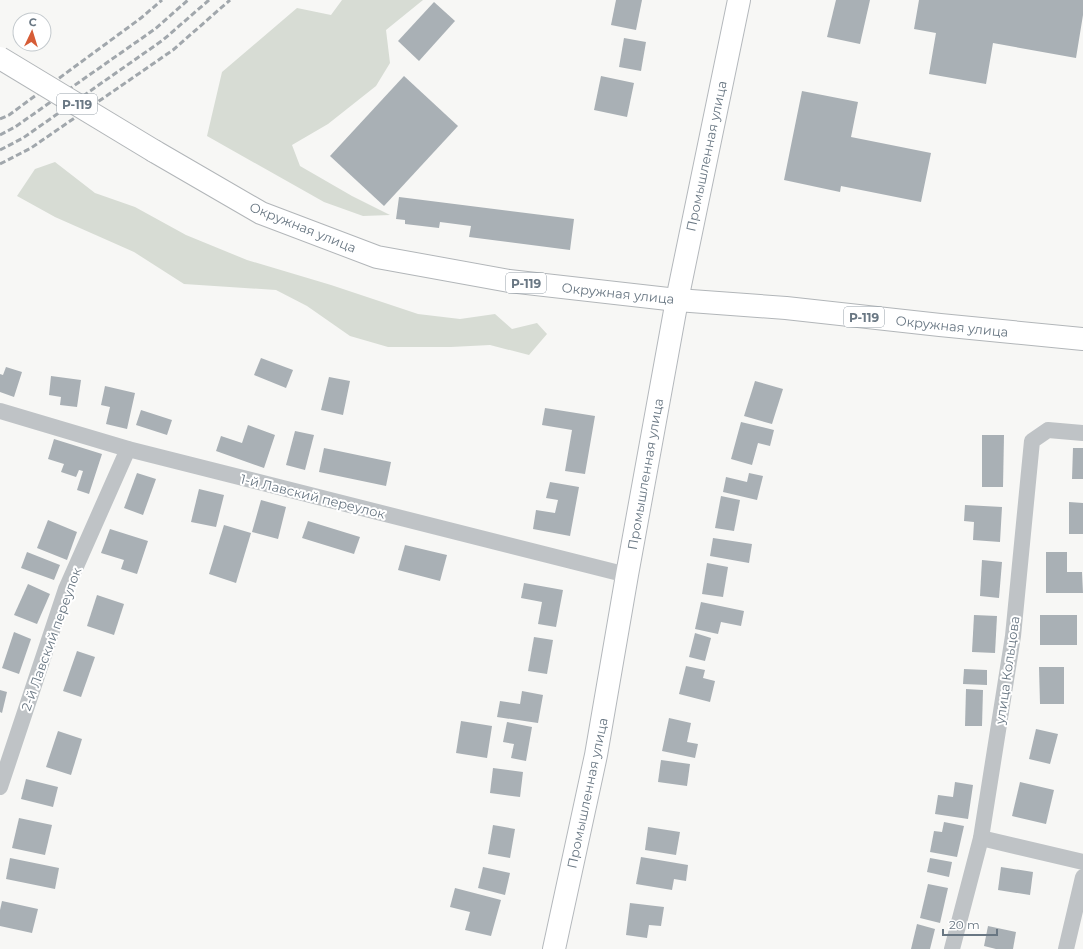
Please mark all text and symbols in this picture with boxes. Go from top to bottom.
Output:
north arrow [12,12,52,52]
text: С [28,15,37,29]
street label: Промышленная улица [682,79,730,233]
road number: Р-119 [57,94,97,114]
street label: Окружная улица [247,198,359,256]
road number: Р-119 [506,273,546,293]
street label: Окружная улица [561,279,675,307]
road number: Р-119 [844,307,884,327]
street label: Окружная улица [895,312,1009,340]
street label: Промышленная улица [624,397,666,551]
street label: 1-й Лавский переулок [239,470,387,522]
street label: 2-й Лавский переулок [18,565,85,713]
street label: улица Кольцова [991,615,1023,726]
street label: Промышленная улица [563,716,611,870]
scale bar [943,911,997,937]
text: 20 m [949,917,980,932]

